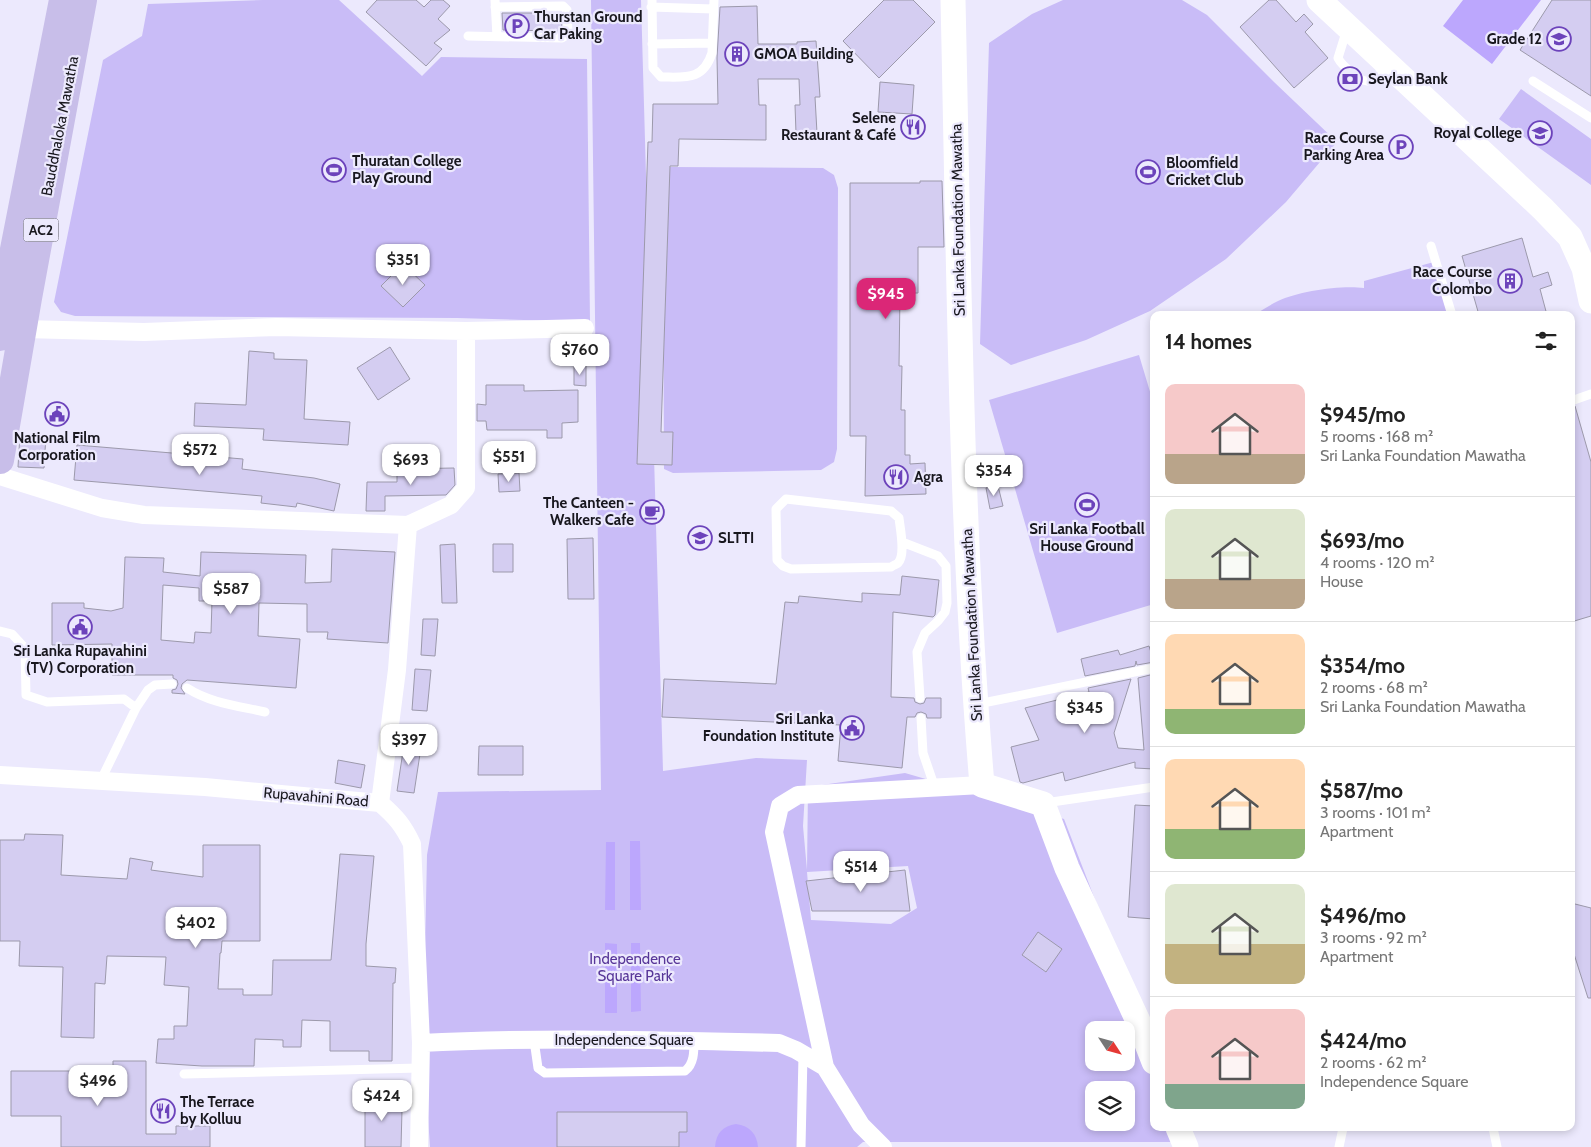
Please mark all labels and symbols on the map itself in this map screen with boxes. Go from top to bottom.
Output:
place label: Thurstan Ground Car Paking [534,8,643,43]
parking icon: Thurstan Ground Car Paking [504,13,530,39]
school or university icon: Grade 12 [1546,26,1572,52]
place label: Grade 12 [1487,30,1542,48]
building icon: GMOA Building [724,41,750,67]
place label: GMOA Building [754,45,854,63]
street label: Bauddhaloka Mawatha [38,54,83,198]
bank icon: Seylan Bank [1337,66,1363,92]
place label: Seylan Bank [1368,70,1449,88]
place label: Selene Restaurant & Café [781,109,896,144]
restaurant icon: Selene Restaurant & Café [900,114,926,140]
school or university icon: Royal College [1527,120,1553,146]
street label: Sri Lanka Foundation Mawatha [947,123,969,317]
place label: Royal College [1434,124,1522,142]
place label: Race Course Parking Area [1303,129,1385,164]
parking icon: Race Course Parking Area [1388,134,1414,160]
place label: Thuratan College Play Ground [352,152,462,187]
place label: Bloomfield Cricket Club [1166,154,1244,189]
sports icon: Thuratan College Play Ground [321,157,347,183]
sports icon: Bloomfield Cricket Club [1135,159,1161,185]
road number: AC2 [23,218,58,242]
pin: $351 [373,244,433,286]
place label: Race Course Colombo [1413,263,1492,298]
building icon: Race Course Colombo [1497,268,1523,294]
pin: $945 [856,278,916,320]
pin: $760 [550,334,610,376]
public building icon: National Film Corporation [44,401,70,427]
place label: National Film Corporation [14,429,100,464]
pin: $572 [170,434,230,476]
pin: $551 [479,440,539,483]
pin: $693 [381,444,441,486]
pin: $354 [964,454,1024,497]
restaurant icon: Agra [883,464,909,490]
place label: Agra [914,468,944,486]
sports icon: Sri Lanka Football House Ground [1074,492,1100,518]
place label: The Canteen - Walkers Cafe [543,494,634,529]
cafe icon: The Canteen - Walkers Cafe [639,499,665,525]
place label: Sri Lanka Football House Ground [1029,520,1145,555]
school or university icon: SLTTI [687,525,713,551]
street label: Sri Lanka Foundation Mawatha [958,527,986,722]
place label: SLTTI [718,529,754,547]
pin: $587 [201,572,261,615]
public building icon: Sri Lanka Rupavahini (TV) Corporation [67,614,93,640]
place label: Sri Lanka Rupavahini (TV) Corporation [13,642,147,677]
pin: $345 [1055,692,1115,734]
place label: Sri Lanka Foundation Institute [703,710,835,745]
public building icon: Sri Lanka Foundation Institute [839,715,865,741]
pin: $397 [379,724,439,766]
street label: Rupavahini Road [263,783,369,811]
pin: $514 [831,850,891,893]
pin: $402 [166,906,226,949]
park label: Independence Square Park [589,950,681,985]
north arrow [1085,1021,1135,1071]
street label: Independence Square [554,1031,694,1049]
pin: $496 [68,1064,128,1107]
pin: $424 [352,1080,412,1122]
place label: The Terrace by Kolluu [180,1093,255,1128]
restaurant icon: The Terrace by Kolluu [150,1098,176,1124]

